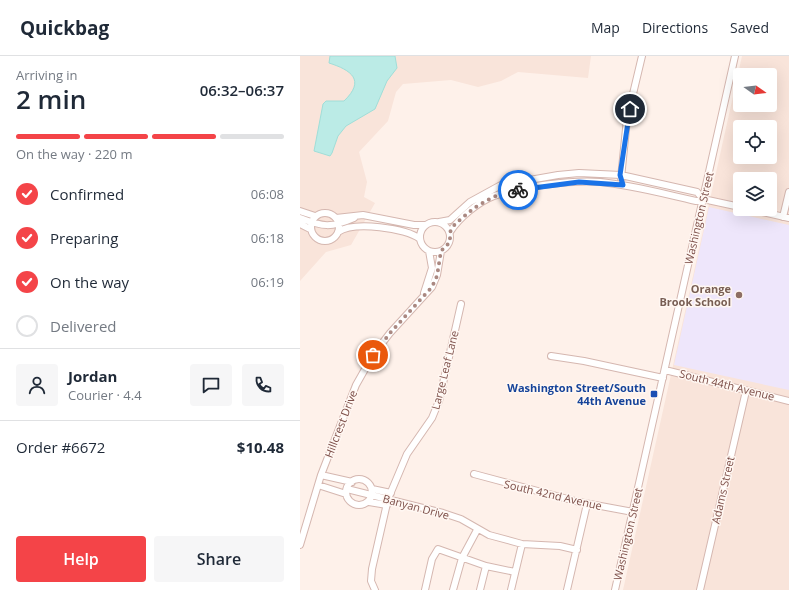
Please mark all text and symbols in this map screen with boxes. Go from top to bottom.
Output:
text: Quickbag [20,15,109,41]
text: Map [591,18,620,37]
text: Directions [642,18,708,37]
text: Saved [730,18,769,37]
text: Arriving in [16,66,78,84]
north arrow [733,68,777,112]
map controls [733,68,777,216]
text: 06:32–06:37 [200,80,284,100]
text: 2 min [16,81,86,117]
pin [613,92,647,126]
icon: home [619,98,641,120]
button: locate [733,120,777,164]
text: On the way · 220 m [16,145,132,163]
courier [498,170,538,210]
street label: Washington Street [681,170,716,266]
button: layers [733,172,777,216]
icon: bike [507,179,529,201]
icon: check [16,183,38,205]
text: Confirmed [50,184,124,204]
text: 06:08 [251,185,284,203]
icon: check [16,227,38,249]
text: Preparing [50,228,118,248]
text: 06:18 [251,229,284,247]
icon: check [16,271,38,293]
text: On the way [50,272,129,292]
text: 06:19 [251,273,284,291]
place label: Orange Brook School [659,281,731,309]
marker: Orange Brook School [734,290,744,300]
text: Delivered [50,316,117,336]
street label: Large Leaf Lane [427,329,462,411]
pin [356,338,390,372]
icon: bag [362,344,384,366]
button: person [16,364,58,406]
button: chat [190,364,232,406]
button: phone [242,364,284,406]
street label: South 44th Avenue [678,365,776,404]
text: Jordan [68,366,117,386]
place label: Washington Street/South 44th Avenue [507,380,646,408]
text: Courier · 4.4 [68,386,142,404]
street label: Hillcrest Drive [321,388,360,460]
marker: Washington Street/South 44th Avenue [649,389,659,399]
text: Order #6672 [16,437,105,457]
text: $10.48 [237,437,284,457]
street label: Adams Street [707,455,738,525]
street label: South 42nd Avenue [503,476,604,513]
street label: Washington Street [610,486,645,582]
street label: Banyan Drive [381,490,451,523]
button: Help [16,536,146,582]
button: Share [154,536,284,582]

